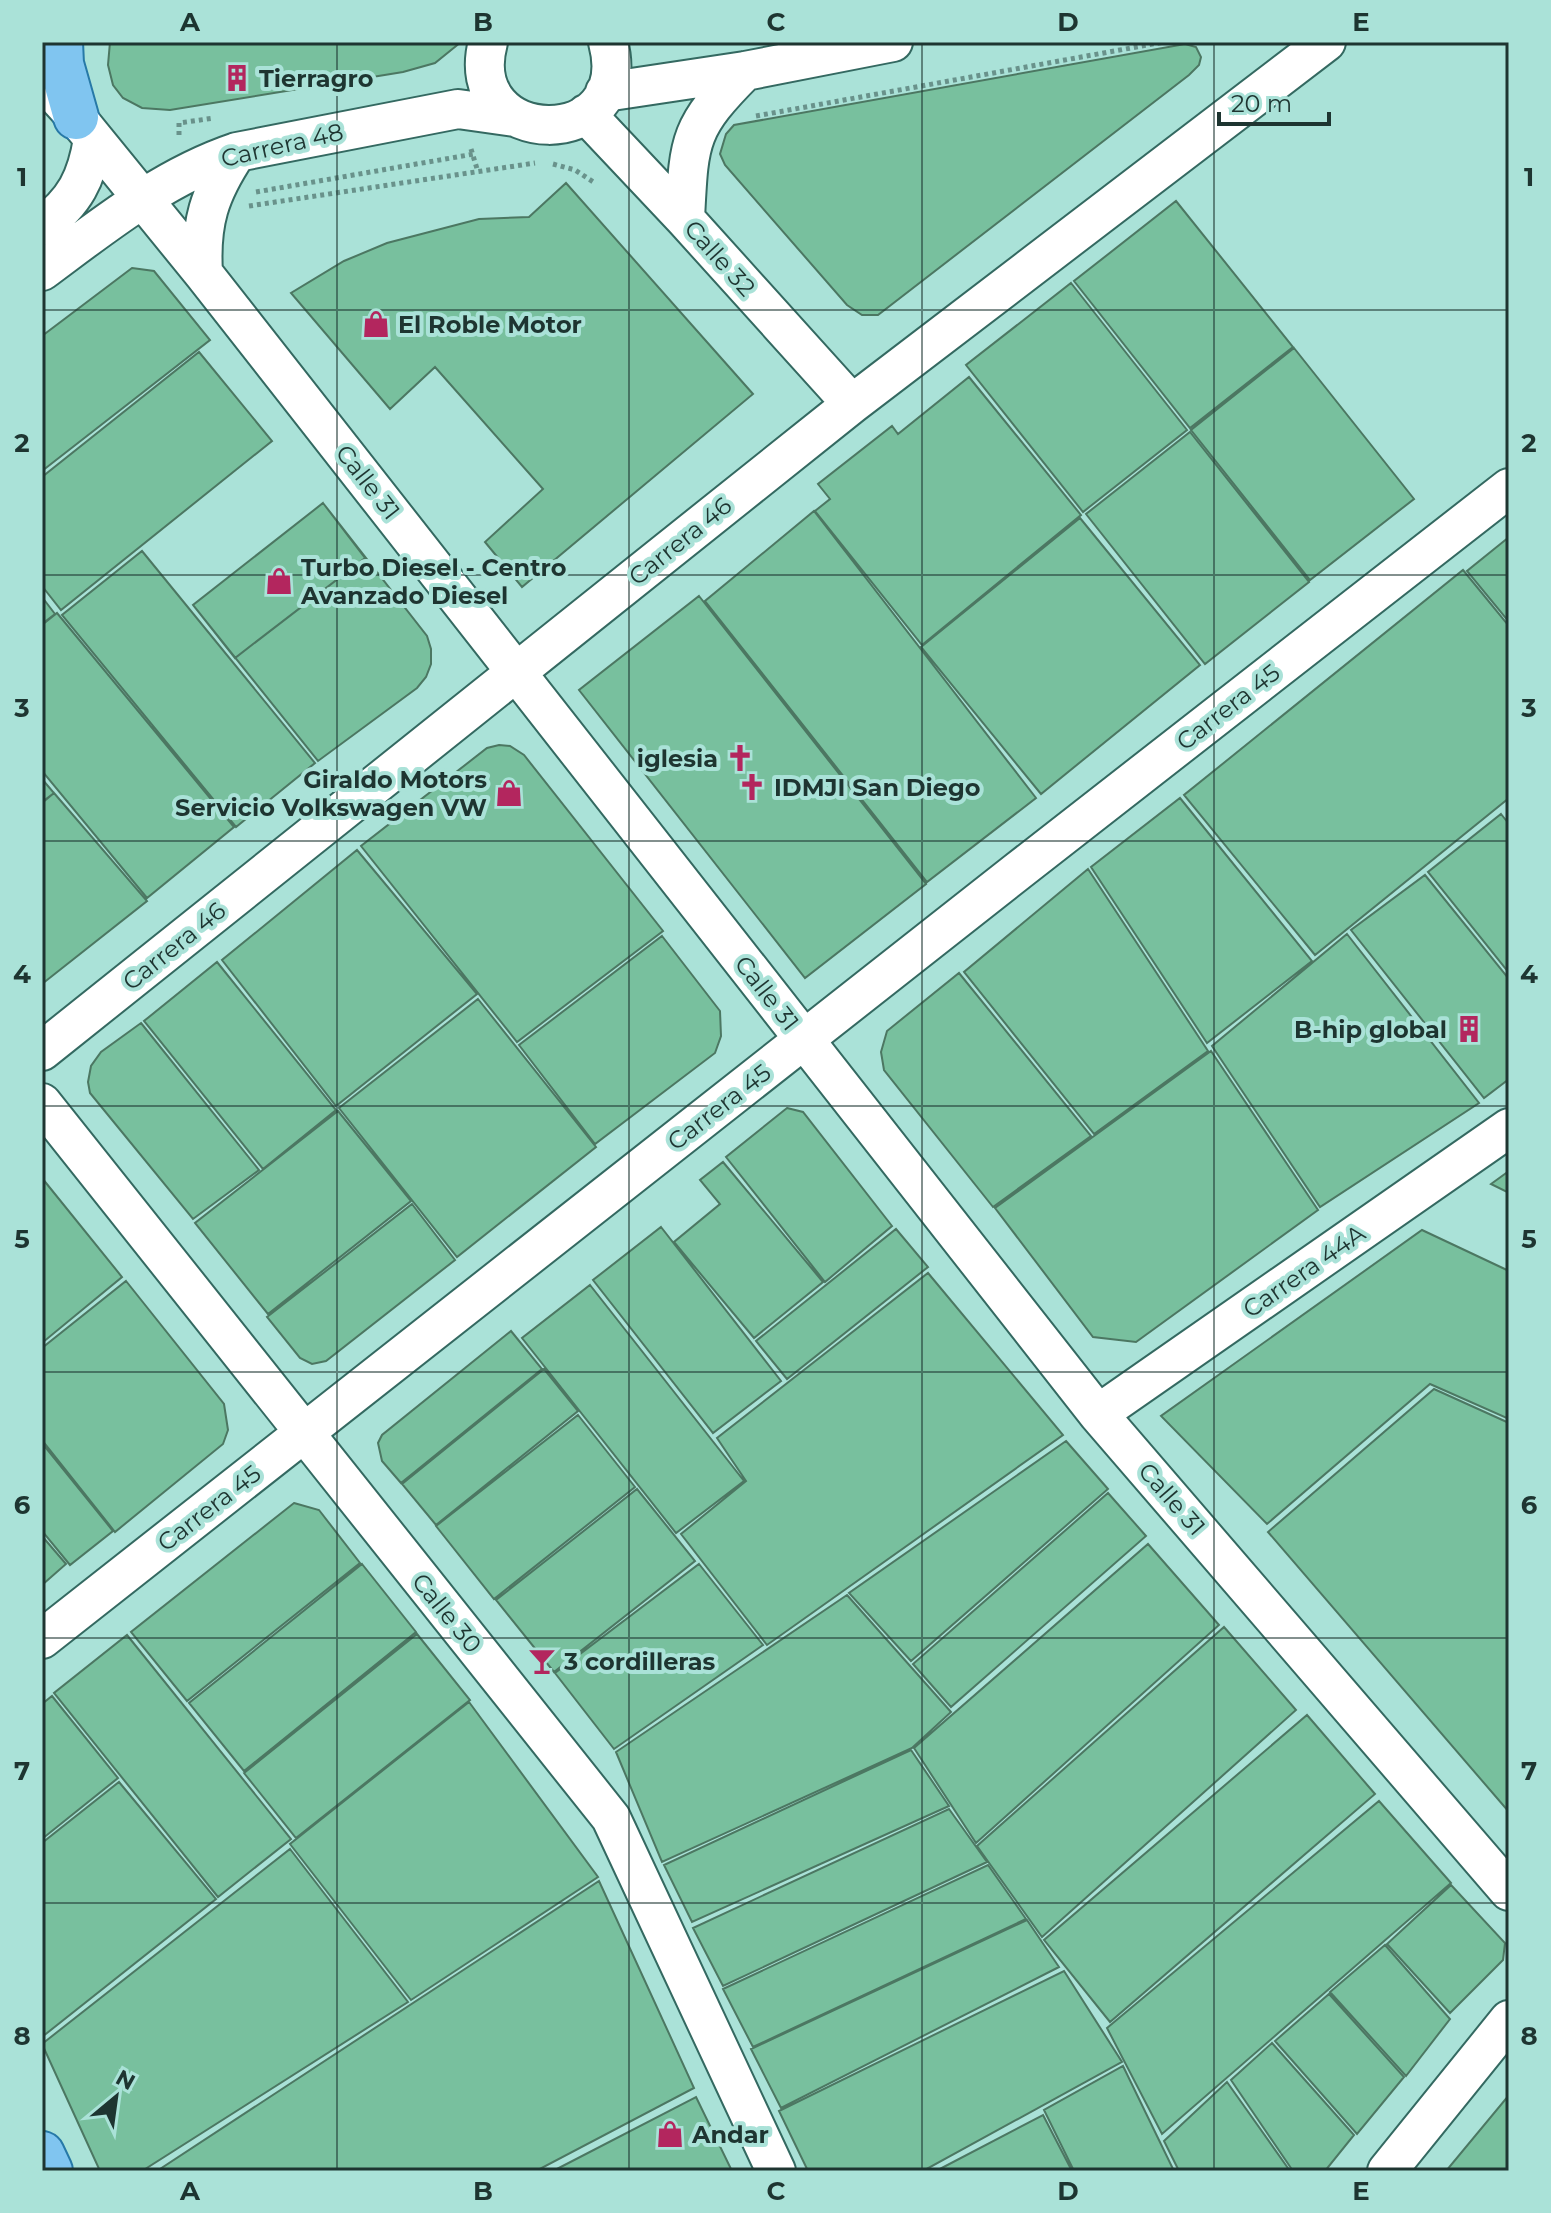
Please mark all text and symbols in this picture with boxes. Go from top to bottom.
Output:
text: A [179,6,201,38]
text: B [473,6,493,38]
text: C [767,6,786,38]
text: D [1057,6,1079,38]
text: E [1352,6,1370,38]
building icon: Tierragro [222,63,252,93]
place label: Tierragro [259,64,373,93]
scale bar [1219,76,1329,126]
text: 20 m [1231,89,1292,118]
street label: Carrera 48 [218,117,346,173]
text: 1 [17,161,27,193]
text: 1 [1524,161,1534,193]
street label: Calle 32 [679,214,761,302]
shop icon: El Roble Motor [361,309,391,339]
place label: El Roble Motor [398,310,582,339]
text: 2 [14,427,30,459]
text: 2 [1521,427,1537,459]
street label: Calle 31 [330,439,406,525]
street label: Carrera 46 [623,491,737,591]
place label: Turbo Diesel - Centro Avanzado Diesel [300,553,566,610]
shop icon: Turbo Diesel - Centro Avanzado Diesel [264,566,294,596]
street label: Carrera 45 [1171,658,1285,756]
text: 3 [13,692,30,724]
text: 3 [1520,692,1537,724]
church icon: iglesia [725,743,755,773]
place label: iglesia [637,744,718,773]
place label: Giraldo Motors Servicio Volkswagen VW [175,765,487,822]
church icon: IDMJI San Diego [737,772,767,802]
place label: IDMJI San Diego [774,773,980,802]
shop icon: Giraldo Motors Servicio Volkswagen VW [494,778,524,808]
street label: Carrera 46 [117,896,231,996]
street label: Calle 31 [729,950,805,1036]
text: 4 [13,958,31,990]
text: 4 [1520,958,1538,990]
building icon: B-hip global [1454,1014,1484,1044]
place label: B-hip global [1294,1015,1447,1044]
street label: Carrera 45 [662,1058,776,1156]
street label: Carrera 44A [1237,1218,1371,1324]
text: 5 [14,1223,30,1255]
text: 5 [1521,1223,1537,1255]
street label: Calle 31 [1133,1457,1211,1541]
street label: Carrera 45 [152,1459,266,1557]
text: 6 [14,1489,31,1521]
text: 6 [1521,1489,1538,1521]
street label: Calle 30 [406,1567,488,1659]
bar icon: 3 cordilleras [527,1646,557,1676]
place label: 3 cordilleras [563,1647,716,1676]
text: 7 [14,1755,30,1787]
text: 7 [1521,1755,1537,1787]
text: 8 [13,2020,31,2052]
text: 8 [1520,2020,1538,2052]
north arrow [76,2057,156,2137]
text: N [111,2064,140,2096]
shop icon: Andar [655,2119,685,2149]
place label: Andar [691,2120,769,2149]
text: A [179,2175,201,2207]
text: B [473,2175,493,2207]
text: C [767,2175,786,2207]
text: D [1057,2175,1079,2207]
text: E [1352,2175,1370,2207]

